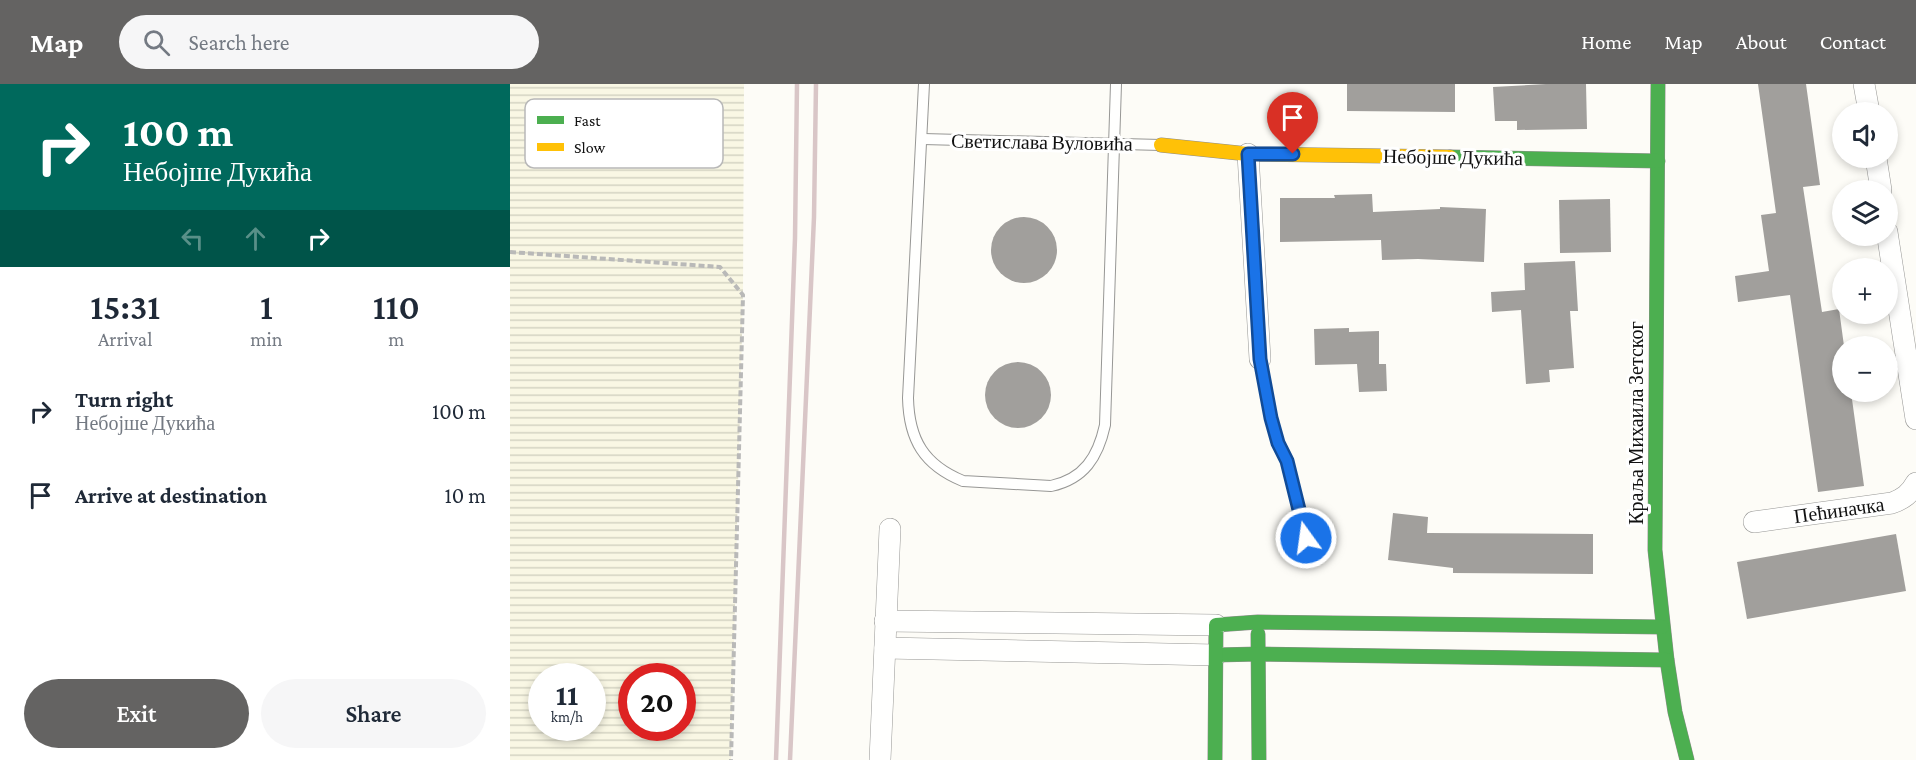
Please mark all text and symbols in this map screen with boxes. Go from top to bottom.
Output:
search box [119,15,539,69]
icon: search [140,26,173,59]
text: Map [30,27,83,58]
text: Search here [188,30,289,55]
text: Home [1581,30,1631,54]
text: Map [1664,30,1703,54]
text: About [1736,30,1787,54]
text: Contact [1820,30,1886,54]
pin [1267,92,1318,154]
legend [525,99,723,168]
icon: arrive [1276,101,1309,134]
map controls [1832,102,1898,402]
button: sound [1832,102,1898,168]
icon: right [24,108,102,186]
text: 100 m [123,108,233,155]
text: Fast [574,112,601,129]
street label: Светислава Вуловића [951,129,1133,156]
text: Slow [574,139,606,156]
street label: Небојше Дукића [1383,145,1523,170]
text: Небојше Дукића [123,157,312,187]
button: layers [1832,180,1898,246]
icon: left [176,222,209,255]
icon: ahead [239,222,272,255]
icon: right [302,222,335,255]
button: + [1832,258,1898,324]
text: 15:31 [90,287,160,327]
text: 1 [260,287,273,327]
text: 110 [373,287,420,327]
street label: Краља Михаила Зетског [1625,321,1648,525]
text: Arrival [98,328,152,350]
text: min [250,328,282,350]
text: m [388,328,404,350]
button: − [1832,336,1898,402]
text: Turn right [75,387,173,412]
icon: right [24,395,57,428]
text: 100 m [432,399,486,424]
text: Небојше Дукића [75,412,215,434]
icon: arrive [24,479,57,512]
text: Arrive at destination [75,483,267,508]
text: 10 m [444,483,486,508]
street label: Пећиначка [1792,493,1886,527]
position arrow [1274,506,1338,570]
speed limit sign: 20 [618,663,696,741]
text: 11 [556,678,578,711]
button: Exit [24,679,249,748]
button: Share [261,679,486,748]
text: km/h [551,709,583,725]

